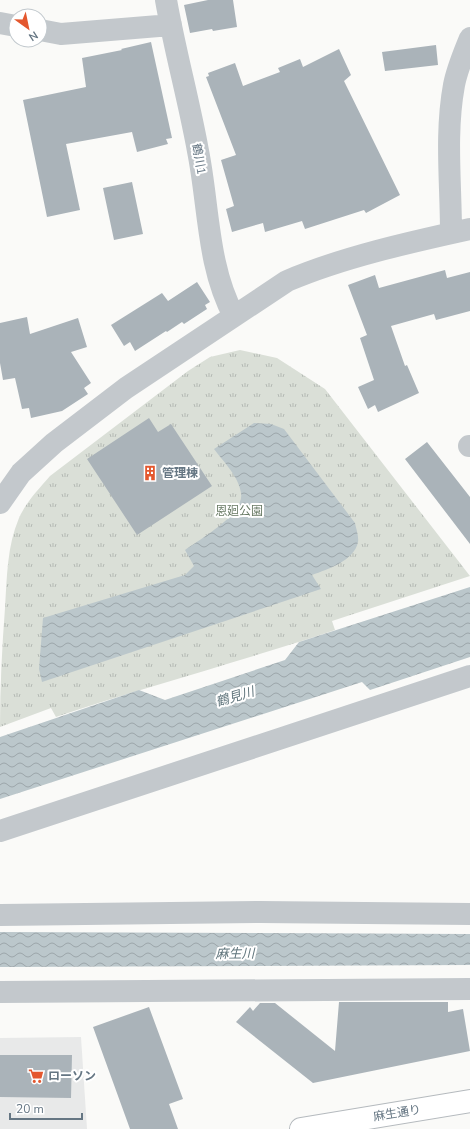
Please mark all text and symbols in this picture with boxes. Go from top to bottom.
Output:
north arrow [8,8,48,48]
text: N [26,27,41,44]
street label: 鶴川1 [188,142,210,176]
building icon: 管理棟 [141,464,159,482]
place label: 管理棟 [162,465,198,481]
park label: 恩廻公園 [215,503,263,519]
water label: 鶴見川 [214,682,258,711]
water label: 麻生川 [215,945,257,963]
supermarket icon: ローソン [27,1067,45,1085]
place label: ローソン [48,1068,96,1084]
scale bar [10,1095,82,1121]
text: 20 m [16,1101,44,1117]
street label: 麻生通り [372,1101,422,1125]

